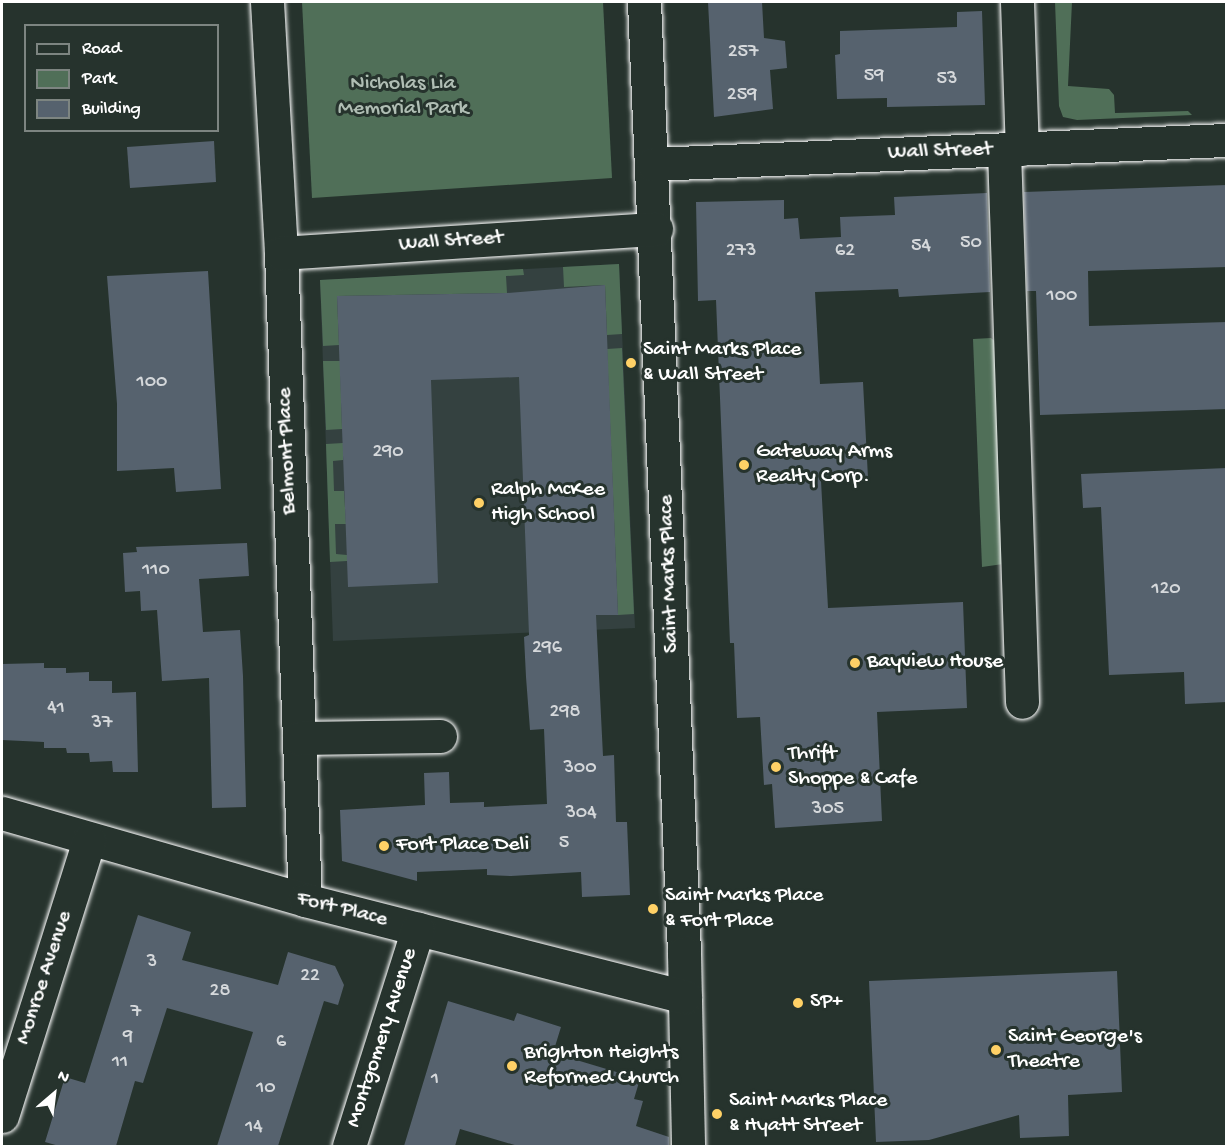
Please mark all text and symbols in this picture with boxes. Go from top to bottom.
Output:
legend [24,24,219,132]
text: Road [82,39,121,60]
house number: 257 [728,40,758,64]
house number: 59 [864,64,884,88]
house number: 53 [937,67,957,91]
text: Park [82,69,116,90]
park label: Nicholas Lia Memorial Park [338,71,468,122]
house number: 259 [727,83,757,107]
text: Building [82,99,141,120]
street label: Wall Street [887,137,993,167]
street label: Wall Street [398,225,504,259]
house number: 50 [960,231,982,255]
house number: 54 [911,234,931,258]
house number: 273 [726,239,756,263]
house number: 62 [835,239,855,263]
house number: 100 [1047,284,1077,308]
place label: Saint Marks Place & Wall Street [643,337,801,388]
marker: Saint Marks Place & Wall Street [624,356,638,370]
house number: 100 [137,370,167,394]
street label: Belmont Place [273,387,303,515]
place label: Gateway Arms Realty Corp. [756,439,892,490]
house number: 290 [372,440,404,464]
marker: Gateway Arms Realty Corp. [737,458,751,472]
place label: Ralph McKee High School [491,477,605,528]
street label: Saint Marks Place [654,494,686,654]
marker: Ralph McKee High School [472,496,486,510]
house number: 110 [142,558,170,582]
house number: 120 [1151,577,1181,601]
house number: 296 [532,636,562,660]
place label: Bayview House [867,650,1003,676]
marker: Bayview House [848,656,862,670]
house number: 41 [47,696,65,720]
house number: 298 [550,700,580,724]
house number: 37 [92,711,112,735]
place label: Thrift Shoppe & Cafe [788,741,917,792]
house number: 300 [563,756,597,780]
marker: Thrift Shoppe & Cafe [769,760,783,774]
house number: 305 [812,797,844,821]
house number: 304 [565,801,597,825]
house number: 5 [559,831,569,855]
place label: Fort Place Deli [396,833,529,859]
marker: Fort Place Deli [377,839,391,853]
place label: Saint Marks Place & Fort Place [665,883,823,934]
street label: Fort Place [294,886,390,934]
marker: Saint Marks Place & Fort Place [646,902,660,916]
street label: Monroe Avenue [11,908,79,1048]
street label: Montgomery Avenue [342,945,424,1131]
house number: 3 [147,950,157,974]
house number: 22 [300,964,320,988]
house number: 28 [210,979,230,1003]
place label: SP+ [810,990,843,1016]
marker: SP+ [791,996,805,1010]
house number: 7 [131,1000,141,1024]
place label: Saint George's Theatre [1008,1024,1142,1076]
house number: 9 [123,1025,133,1049]
house number: 6 [276,1030,286,1054]
place label: Brighton Heights Reformed Church [524,1040,679,1092]
marker: Saint George's Theatre [989,1043,1003,1057]
house number: 11 [112,1050,128,1074]
marker: Brighton Heights Reformed Church [505,1059,519,1073]
north arrow [24,1064,84,1124]
text: N [54,1067,72,1089]
house number: 1 [431,1067,439,1091]
house number: 10 [256,1076,276,1100]
place label: Saint Marks Place & Hyatt Street [729,1088,887,1140]
marker: Saint Marks Place & Hyatt Street [710,1107,724,1121]
house number: 14 [245,1115,263,1139]

